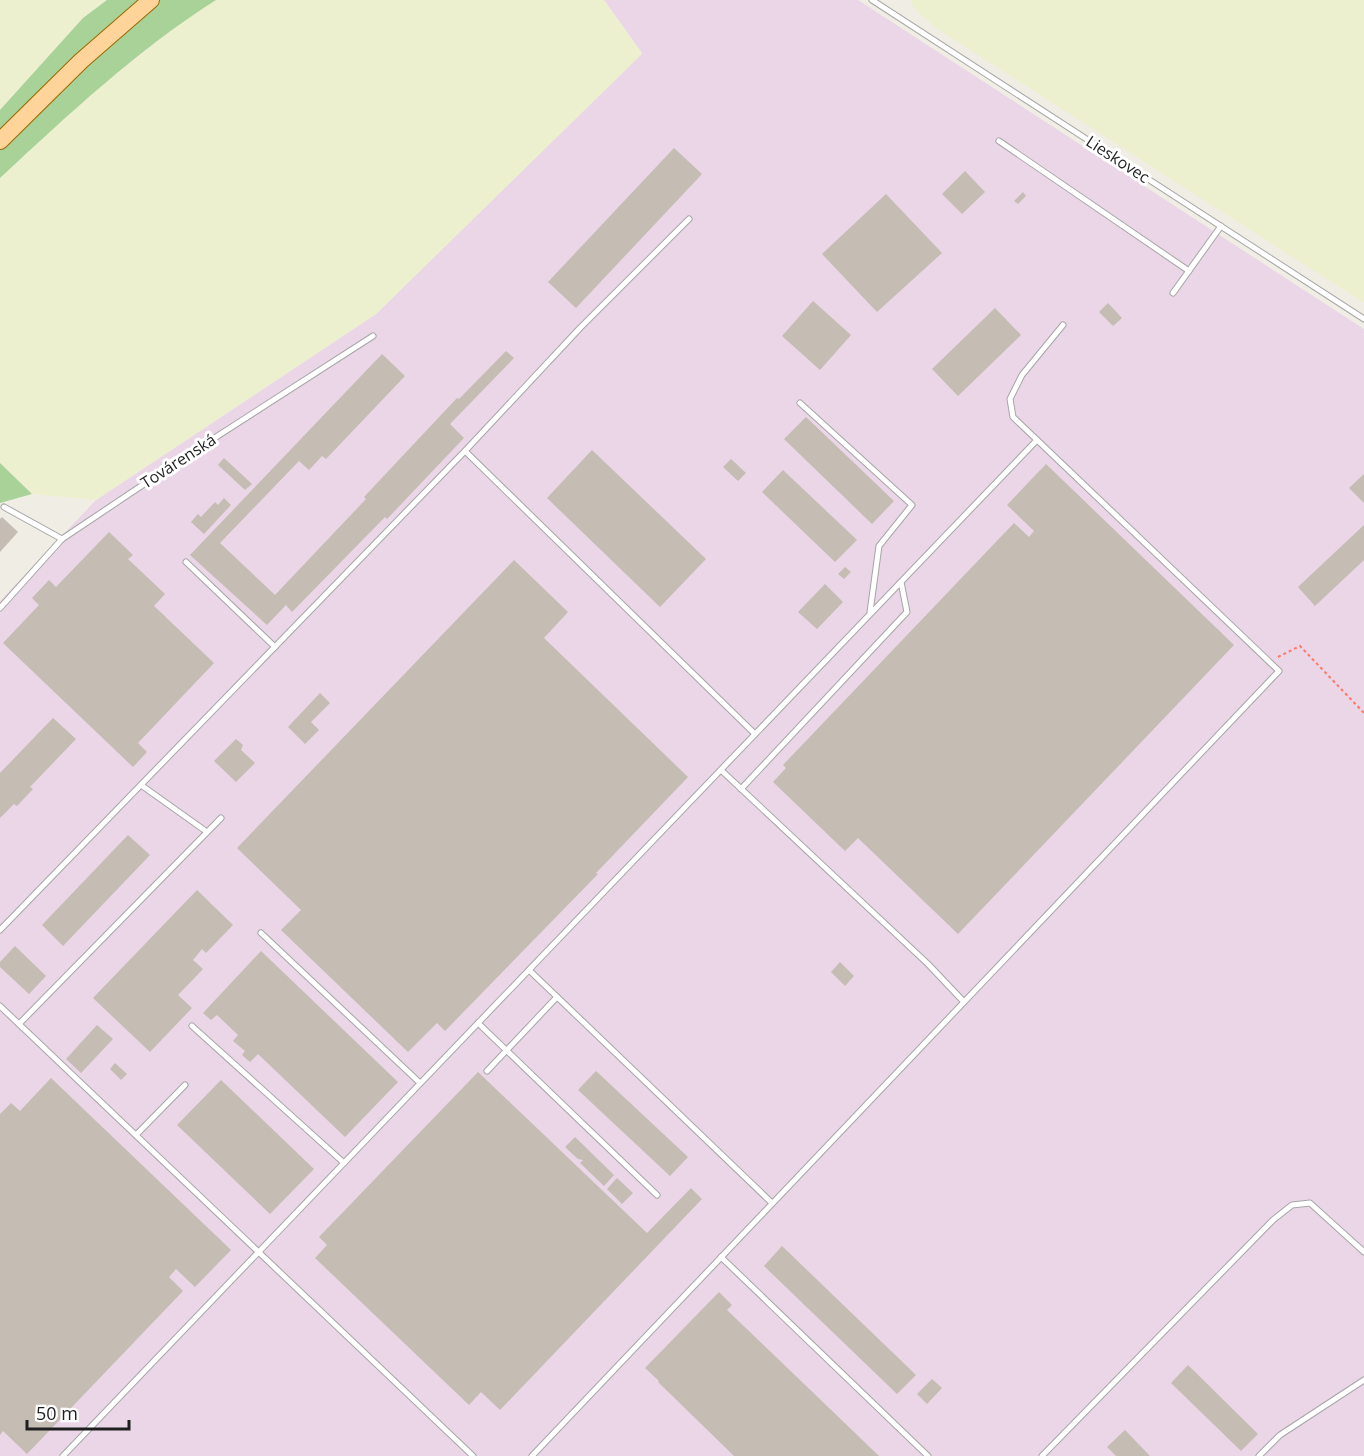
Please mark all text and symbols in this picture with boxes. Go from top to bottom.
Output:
street label: Lieskovec [1082,130,1154,188]
street label: Továrenská [136,428,220,494]
scale bar [27,1393,129,1431]
text: 50 m [36,1401,78,1425]

